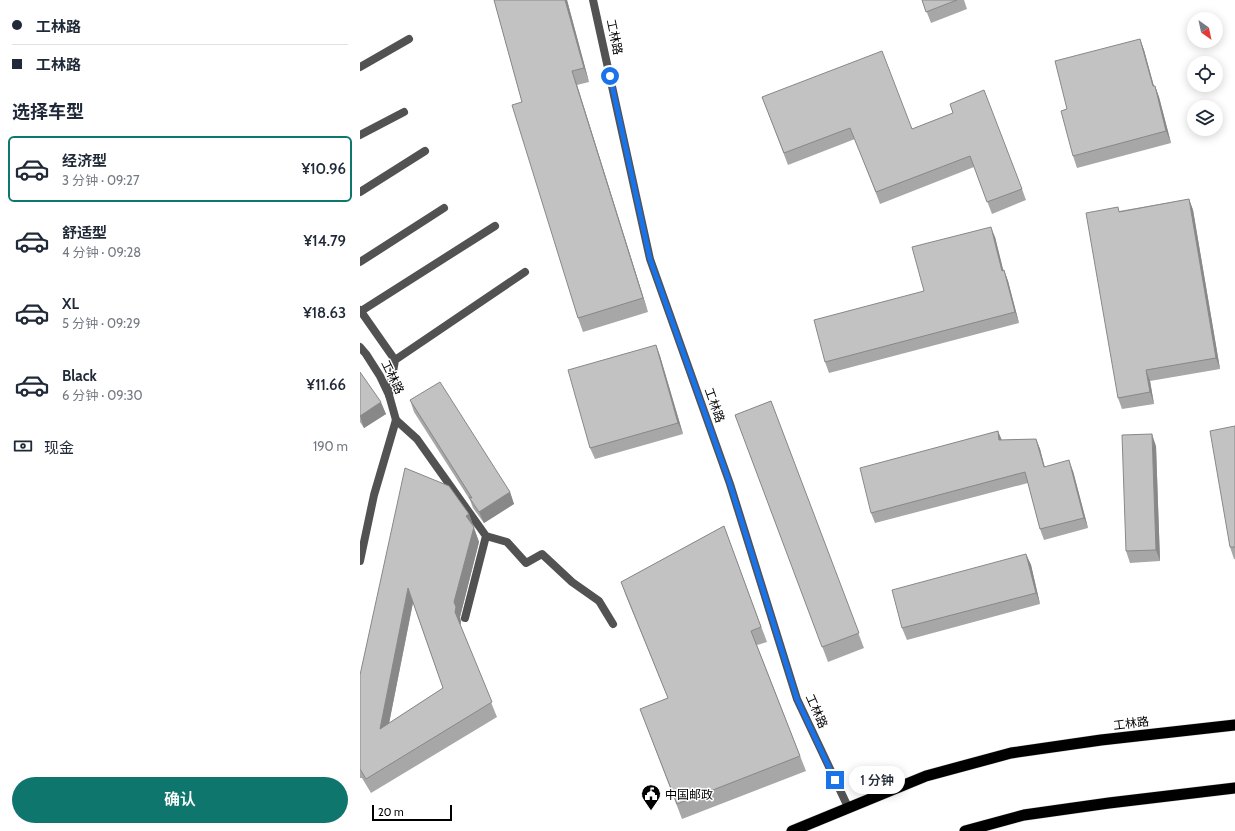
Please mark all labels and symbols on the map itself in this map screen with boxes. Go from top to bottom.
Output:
north arrow [1187,12,1223,48]
street label: 工林路 [604,18,626,56]
route start [601,67,619,85]
street label: 工林路 [378,358,408,396]
street label: 工林路 [702,386,728,424]
street label: 工林路 [803,691,831,731]
street label: 工林路 [1112,713,1150,733]
callout: 1 分钟 [849,766,905,794]
route end [826,771,844,789]
public building icon: 中国邮政 [640,783,662,811]
place label: 中国邮政 [665,787,713,802]
scale bar [372,803,452,822]

